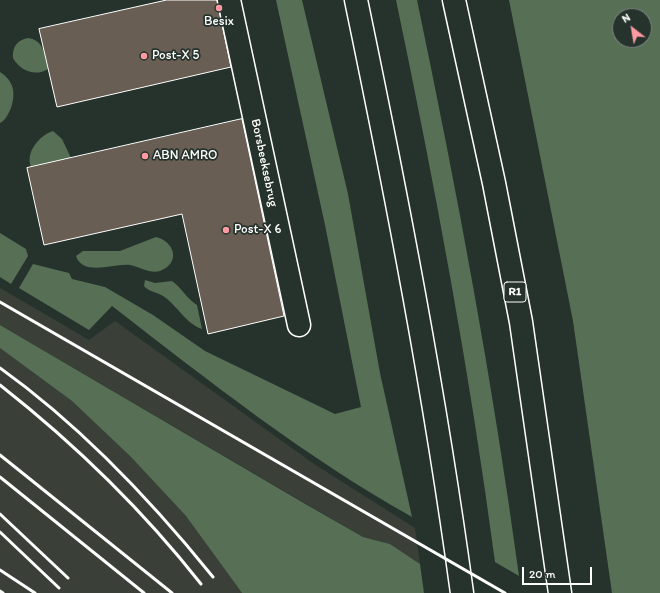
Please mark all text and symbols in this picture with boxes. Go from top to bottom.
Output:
marker: Besix [214,3,224,13]
north arrow [612,8,652,48]
text: N [620,11,633,26]
place label: Besix [204,14,234,30]
place label: Post-X 5 [152,48,199,64]
marker: Post-X 5 [139,51,149,61]
street label: Borsbeeksebrug [247,118,281,208]
place label: ABN AMRO [153,148,217,164]
marker: ABN AMRO [140,151,150,161]
place label: Post-X 6 [234,222,281,238]
marker: Post-X 6 [221,225,231,235]
road number: R1 [504,282,526,302]
scale bar [524,559,594,585]
text: 20 m [529,567,556,581]

